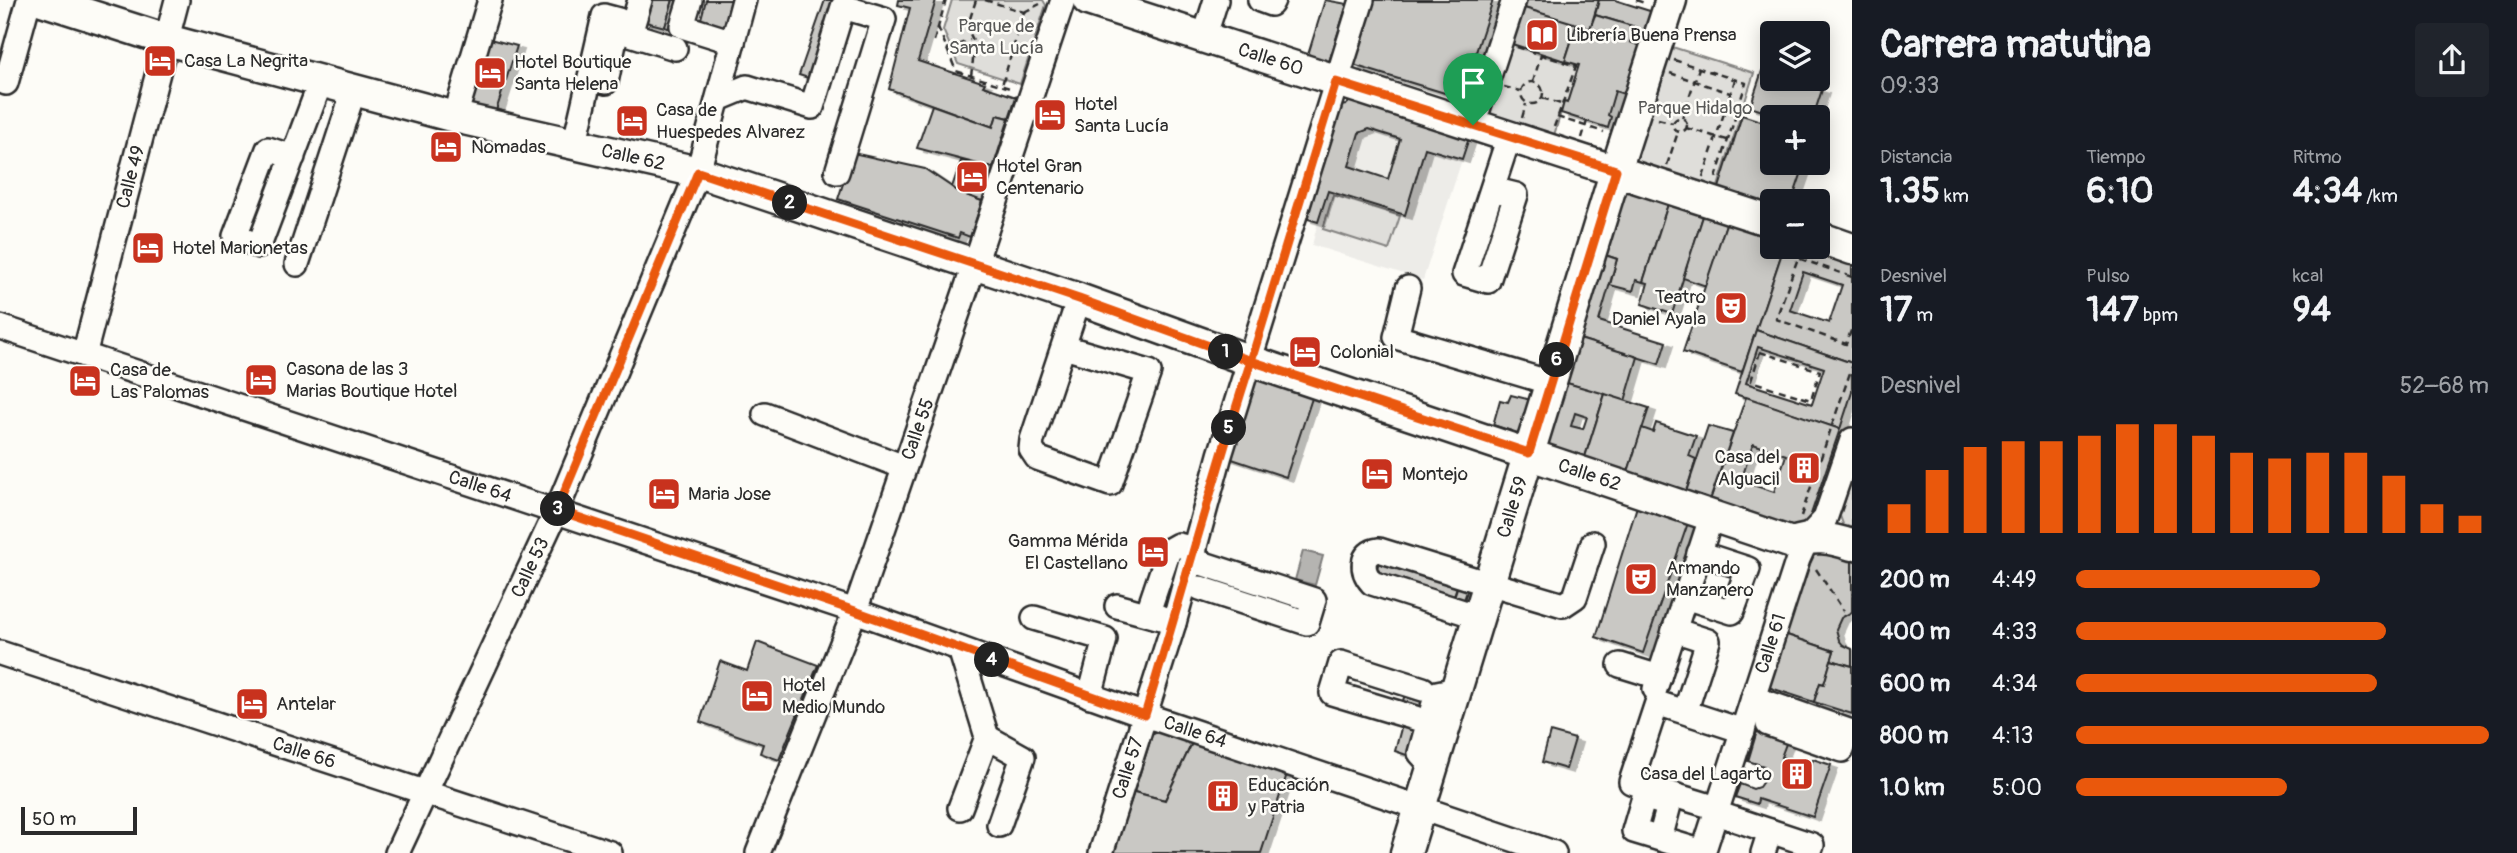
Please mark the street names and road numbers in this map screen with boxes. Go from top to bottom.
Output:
street label: Calle 60 [1235,37,1306,81]
street label: Calle 62 [599,138,667,176]
street label: Calle 49 [111,143,150,211]
street label: Calle 55 [896,395,939,463]
street label: Calle 62 [1555,453,1624,497]
street label: Calle 64 [445,465,515,508]
street label: Calle 59 [1492,473,1533,541]
street label: Calle 53 [506,533,555,602]
street label: Calle 61 [1750,611,1792,677]
street label: Calle 64 [1160,710,1230,754]
street label: Calle 66 [269,731,339,774]
street label: Calle 57 [1107,734,1149,802]

